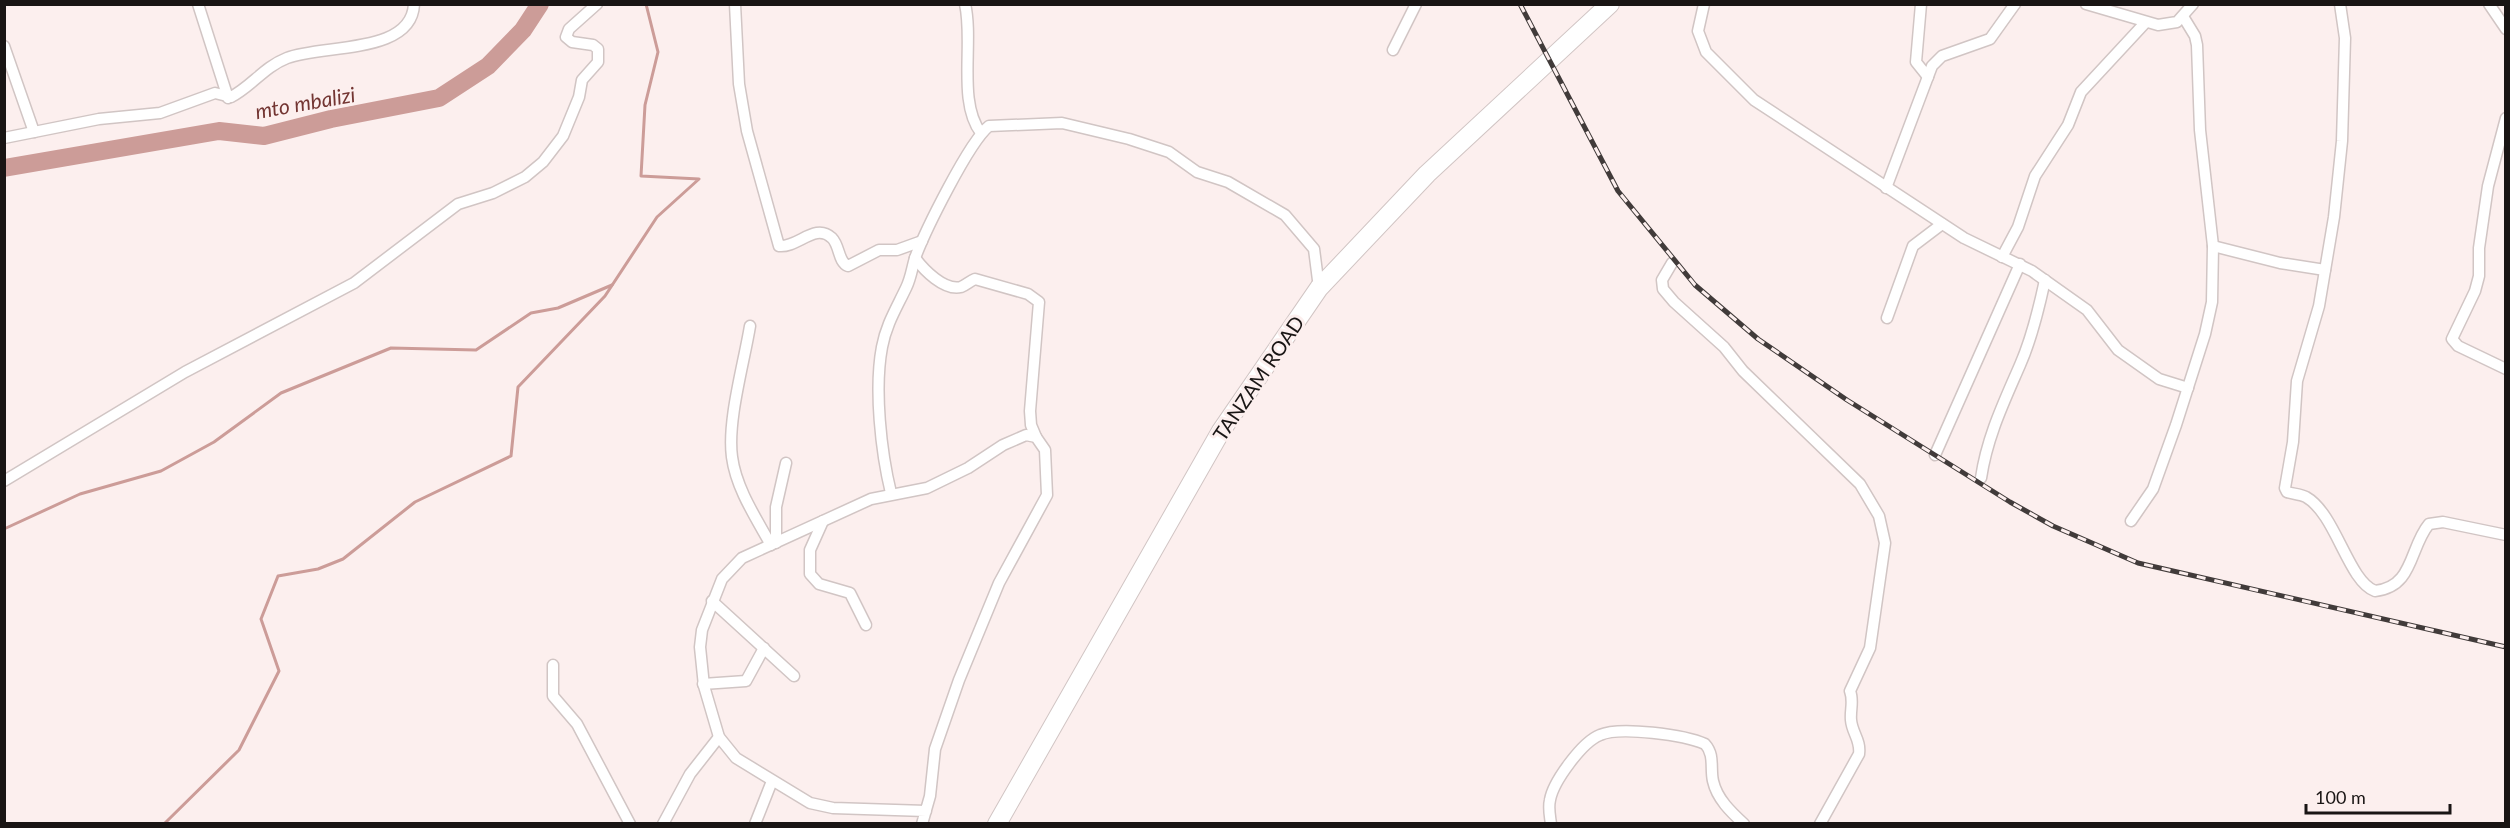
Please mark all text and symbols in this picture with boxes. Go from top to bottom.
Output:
water label: mto mbalizi [253,81,357,123]
street label: TANZAM ROAD [1207,311,1309,445]
scale bar [2306,777,2450,815]
text: 100 m [2315,786,2366,808]

